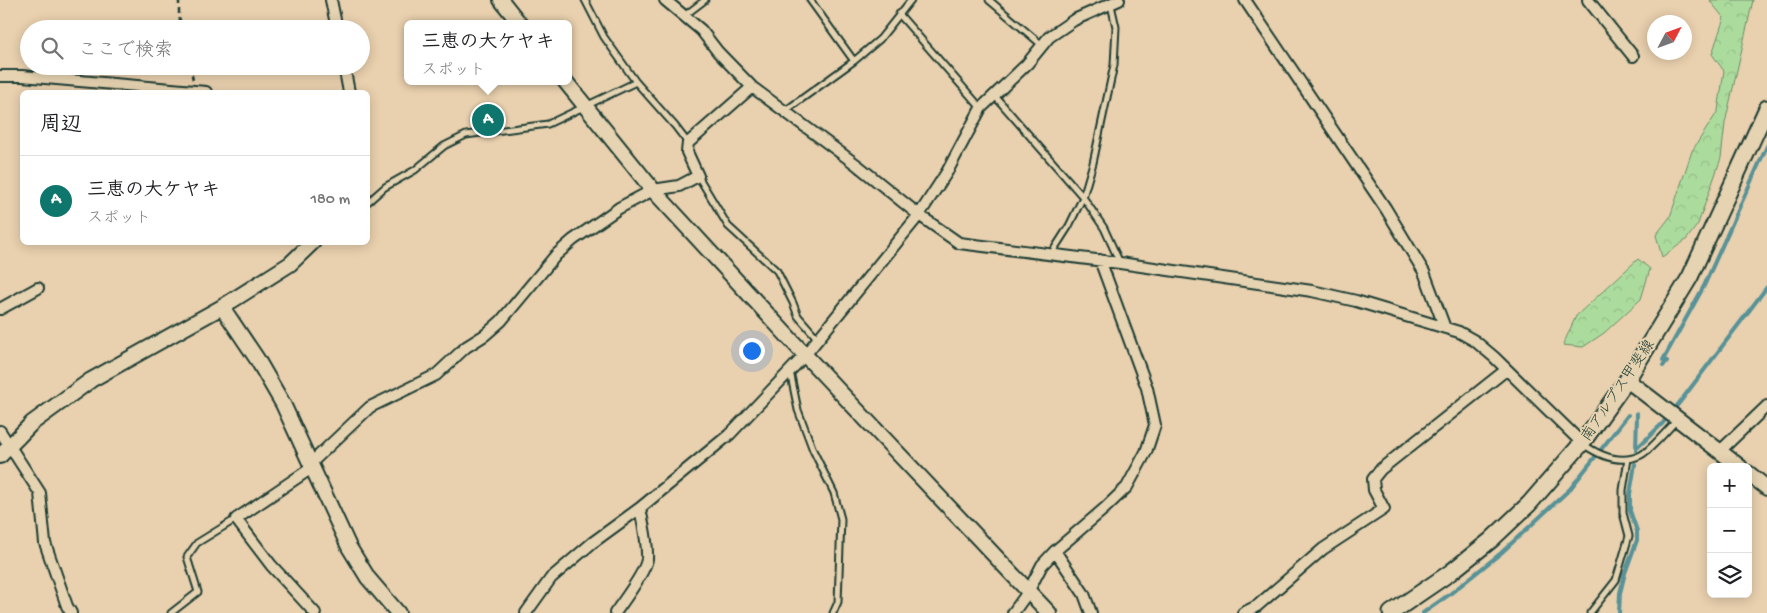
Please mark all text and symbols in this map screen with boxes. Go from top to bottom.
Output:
north arrow [1647,15,1692,60]
search box [20,20,370,75]
popup [404,20,572,85]
text: 三恵の大ケヤキ [421,32,555,55]
icon: search [38,34,66,62]
text: ここで検索 [78,40,173,63]
text: スポット [421,62,486,81]
pin: A [472,101,504,139]
text: 周辺 [40,114,82,139]
text: 三恵の大ケヤキ [87,180,220,203]
text: A [51,191,61,210]
text: 180 m [311,191,350,210]
text: スポット [87,210,151,229]
street label: 南アルプス甲斐線 [1577,336,1659,445]
your location [739,338,765,364]
map controls [1707,463,1752,598]
button: + [1707,463,1752,508]
button: − [1707,508,1752,553]
button: layers [1707,553,1752,598]

